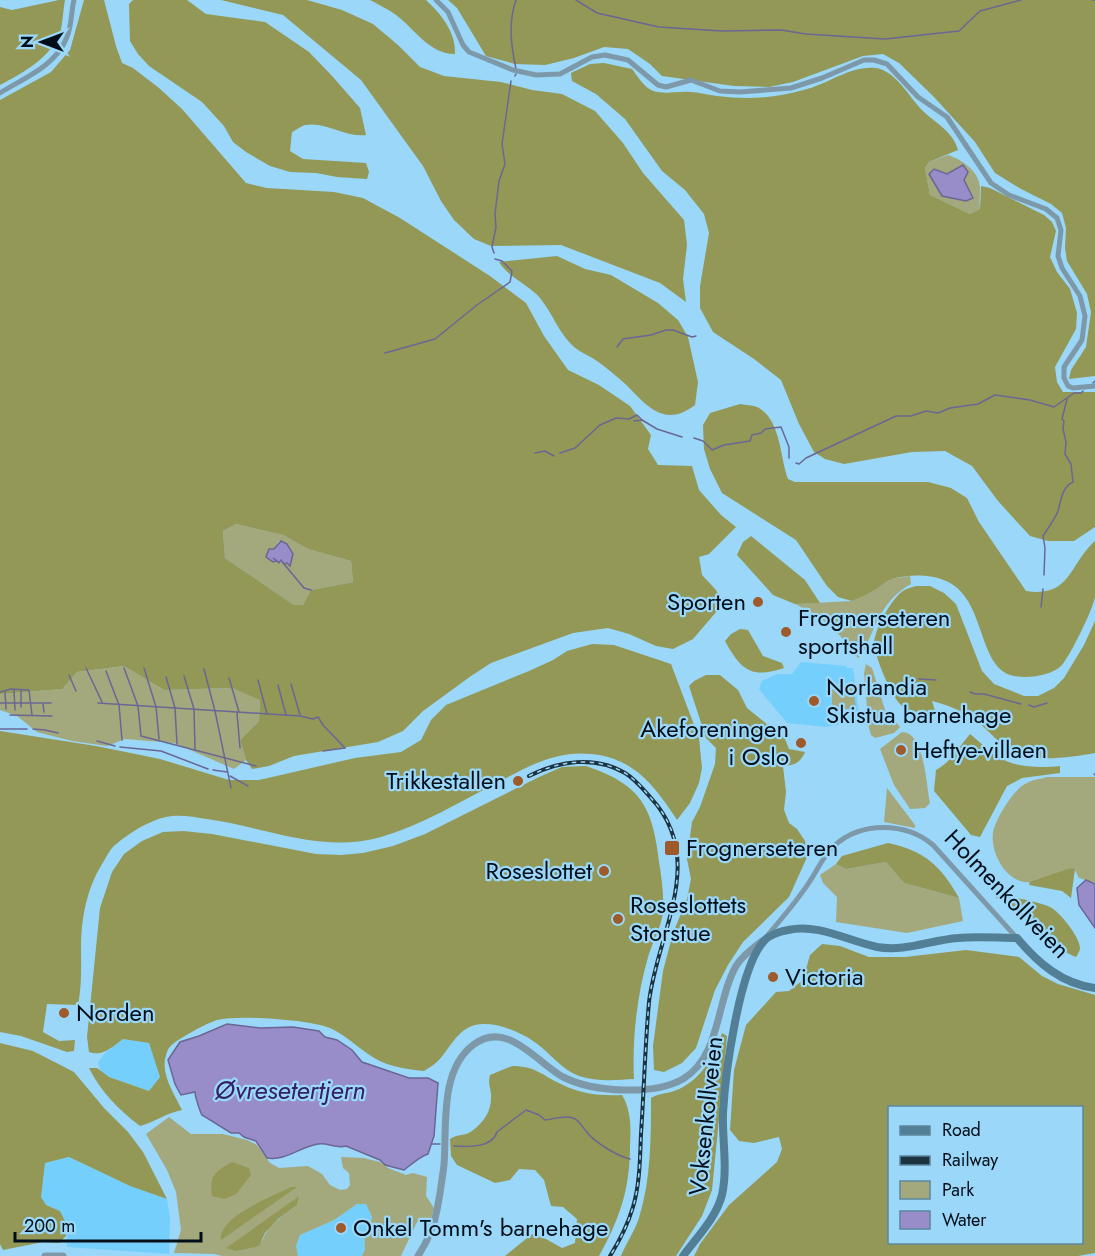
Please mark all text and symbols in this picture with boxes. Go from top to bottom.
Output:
north arrow [12,12,72,72]
text: N [16,36,39,48]
place label: Sporten [667,584,746,619]
marker: Sporten [751,595,765,609]
place label: Frognerseteren sportshall [798,600,950,663]
marker: Frognerseteren sportshall [779,625,793,639]
place label: Norlandia Skistua barnehage [826,669,1011,732]
marker: Norlandia Skistua barnehage [807,694,821,708]
place label: Akeforeningen i Oslo [640,711,789,774]
place label: Heftye-villaen [913,732,1047,767]
marker: Akeforeningen i Oslo [794,736,808,750]
marker: Heftye-villaen [894,743,908,757]
place label: Trikkestallen [386,763,506,798]
marker: Trikkestallen [511,774,525,788]
street label: Holmenkollveien [937,821,1078,966]
place label: Frognerseteren [686,830,838,865]
marker: Frognerseteren [663,839,681,857]
place label: Roseslottet [485,853,592,888]
marker: Roseslottet [597,864,611,878]
place label: Roseslottets Storstue [630,887,746,950]
marker: Roseslottets Storstue [611,912,625,926]
place label: Victoria [785,959,863,994]
marker: Victoria [766,970,780,984]
place label: Norden [76,995,155,1030]
marker: Norden [57,1006,71,1020]
street label: Voksenkollveien [680,1034,731,1198]
water label: Øvresetertjern [215,1071,365,1109]
legend [888,1106,1083,1244]
text: Road [942,1117,981,1143]
text: Railway [942,1147,998,1173]
text: Park [942,1177,974,1203]
scale bar [15,1205,201,1243]
text: Water [942,1207,987,1233]
place label: Onkel Tomm's barnehage [353,1210,608,1245]
text: 200 m [24,1213,75,1239]
marker: Onkel Tomm's barnehage [334,1221,348,1235]

